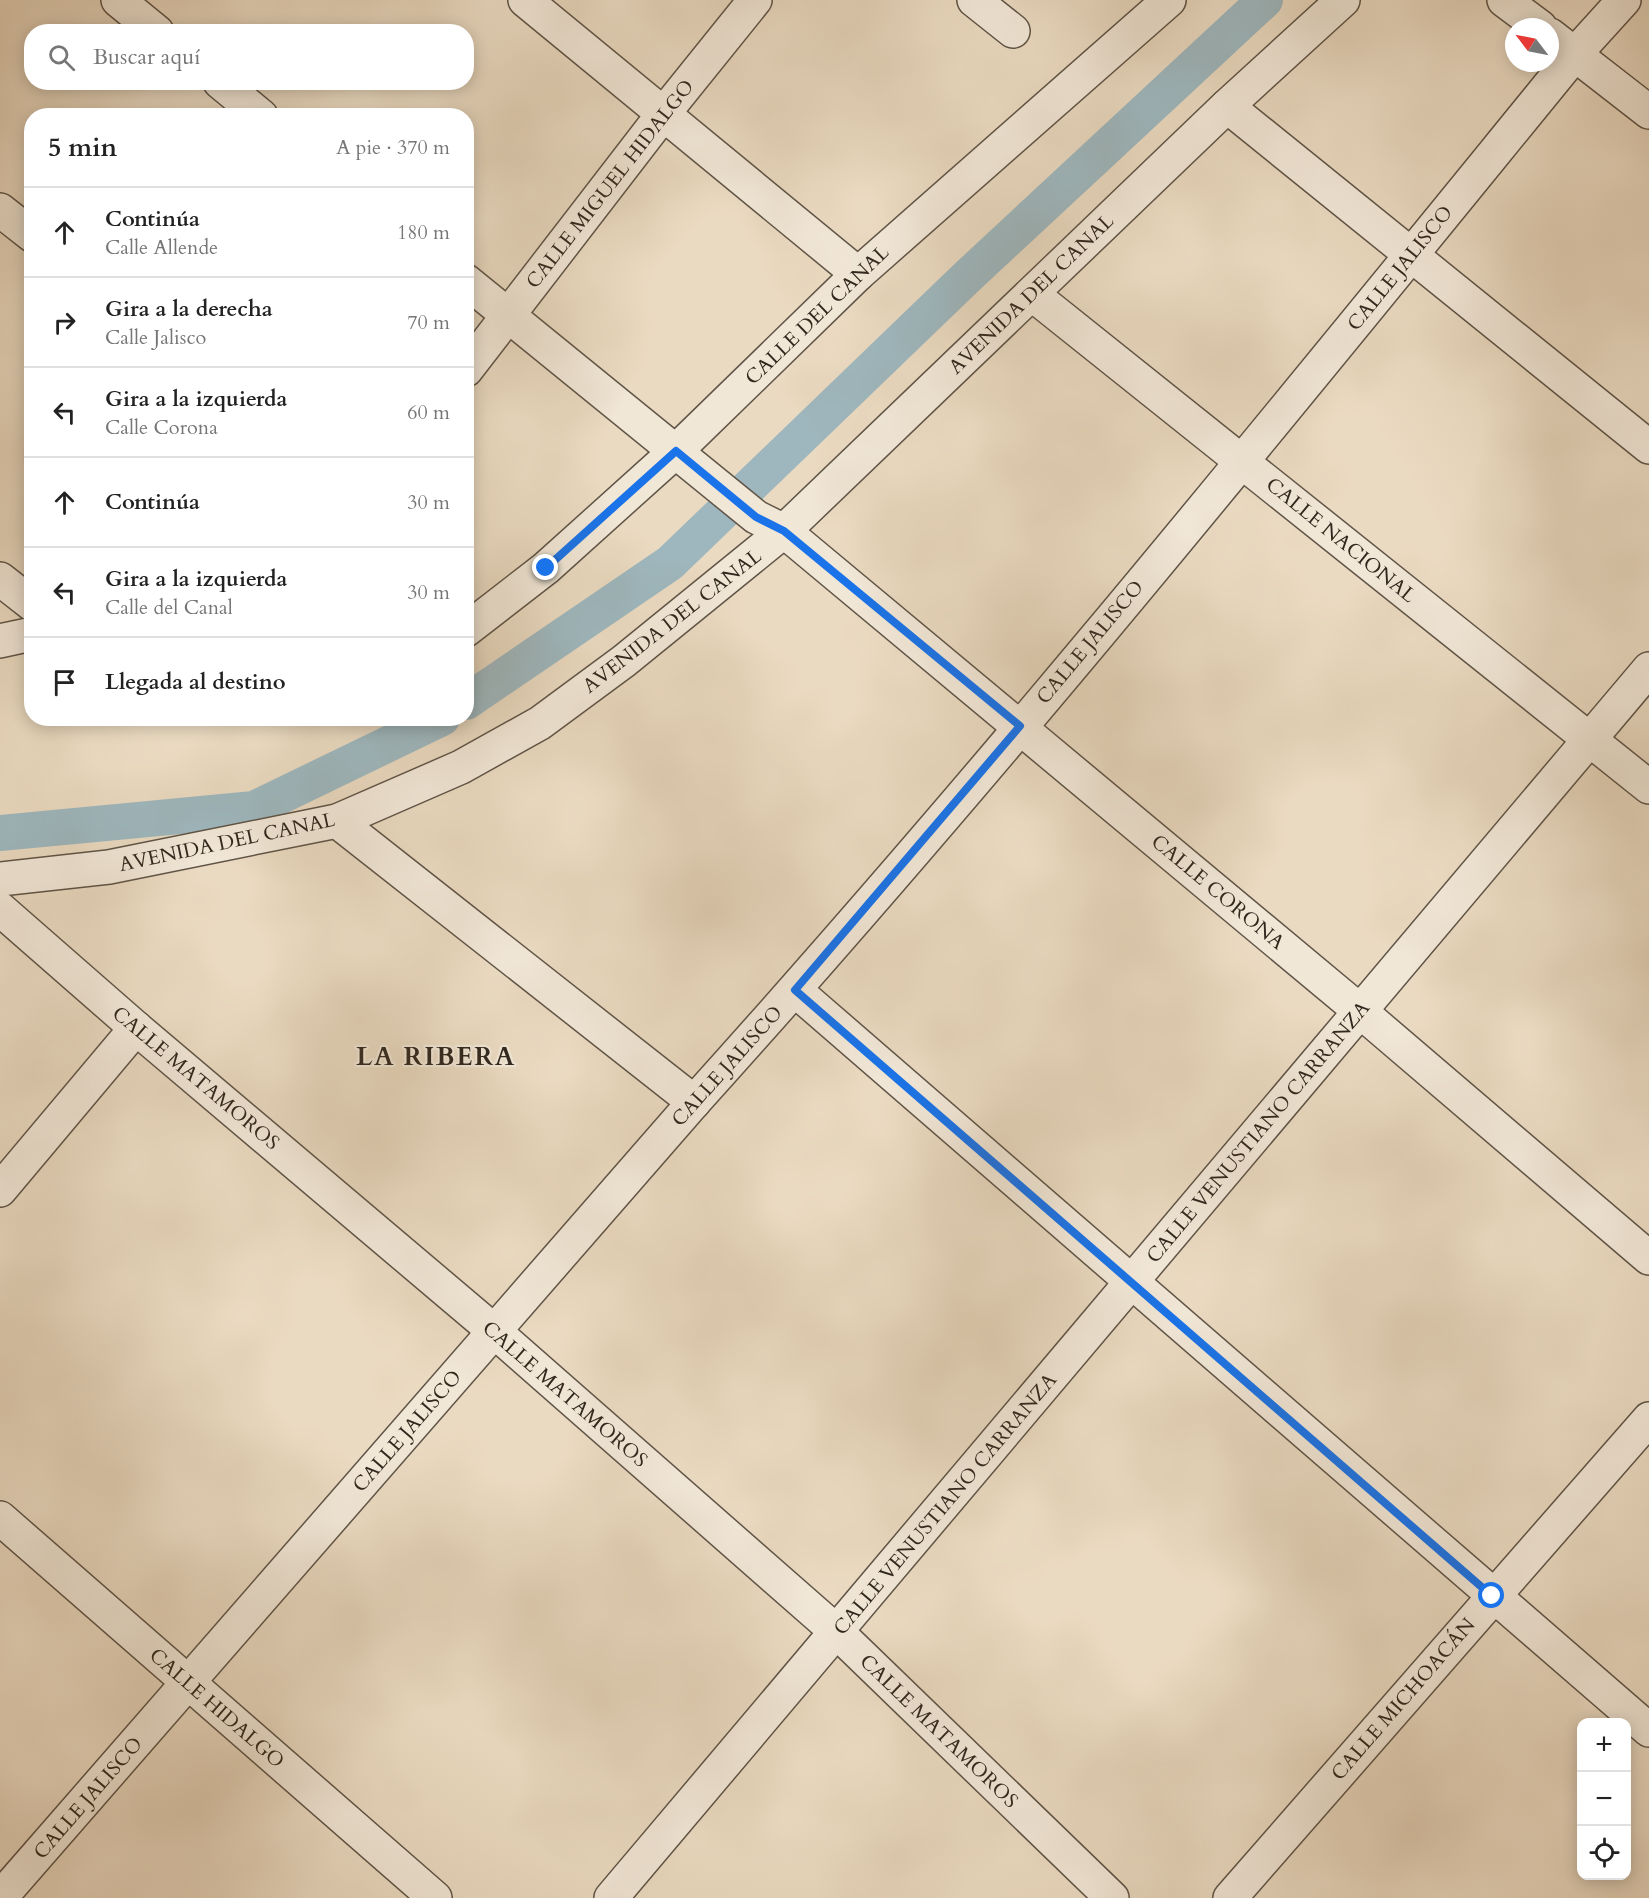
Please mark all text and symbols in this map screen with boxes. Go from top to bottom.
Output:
north arrow [1505,18,1559,72]
search box [24,24,474,90]
icon: search [45,41,78,74]
text: Buscar aquí [93,42,200,72]
street label: CALLE MIGUEL HIDALGO [520,74,700,294]
text: 5 min [48,130,117,165]
text: A pie · 370 m [336,134,450,161]
street label: CALLE JALISCO [1341,200,1459,336]
text: Continúa [105,204,200,234]
street label: AVENIDA DEL CANAL [943,207,1120,380]
icon: ahead [48,216,81,249]
text: 180 m [397,219,450,246]
text: Calle Allende [105,234,218,261]
street label: CALLE DEL CANAL [739,239,896,391]
text: Gira a la derecha [105,294,273,324]
icon: right [48,306,81,339]
text: 70 m [407,309,450,336]
text: Calle Jalisco [105,324,206,351]
text: Gira a la izquierda [105,384,288,414]
icon: left [48,396,81,429]
text: 60 m [407,399,450,426]
text: Calle Corona [105,414,218,441]
street label: CALLE NACIONAL [1260,471,1422,609]
icon: ahead [48,486,81,519]
text: Continúa [105,487,200,517]
text: 30 m [407,489,450,516]
street label: AVENIDA DEL CANAL [577,542,768,699]
route end [532,554,558,580]
text: Gira a la izquierda [105,564,288,594]
street label: CALLE JALISCO [1030,574,1150,710]
icon: left [48,576,81,609]
text: 30 m [407,579,450,606]
text: Calle del Canal [105,594,233,621]
icon: arrive [48,666,81,699]
text: Llegada al destino [105,667,286,697]
street label: AVENIDA DEL CANAL [117,806,338,878]
street label: CALLE CORONA [1146,828,1291,956]
street label: CALLE VENUSTIANO CARRANZA [1140,995,1376,1269]
street label: CALLE MATAMOROS [107,1000,285,1156]
street label: CALLE JALISCO [665,1000,789,1132]
district label: LA RIBERA [356,1039,516,1074]
street label: CALLE MATAMOROS [477,1315,653,1473]
street label: CALLE JALISCO [346,1364,468,1498]
street label: CALLE VENUSTIANO CARRANZA [827,1367,1063,1641]
route start [1478,1582,1504,1608]
street label: CALLE MICHOACÁN [1325,1612,1481,1786]
street label: CALLE HIDALGO [144,1642,290,1774]
street label: CALLE MATAMOROS [854,1648,1024,1814]
map controls [1577,1718,1631,1880]
button: + [1577,1718,1631,1772]
street label: CALLE JALISCO [27,1731,149,1865]
button: − [1577,1772,1631,1826]
button: locate [1577,1826,1631,1880]

